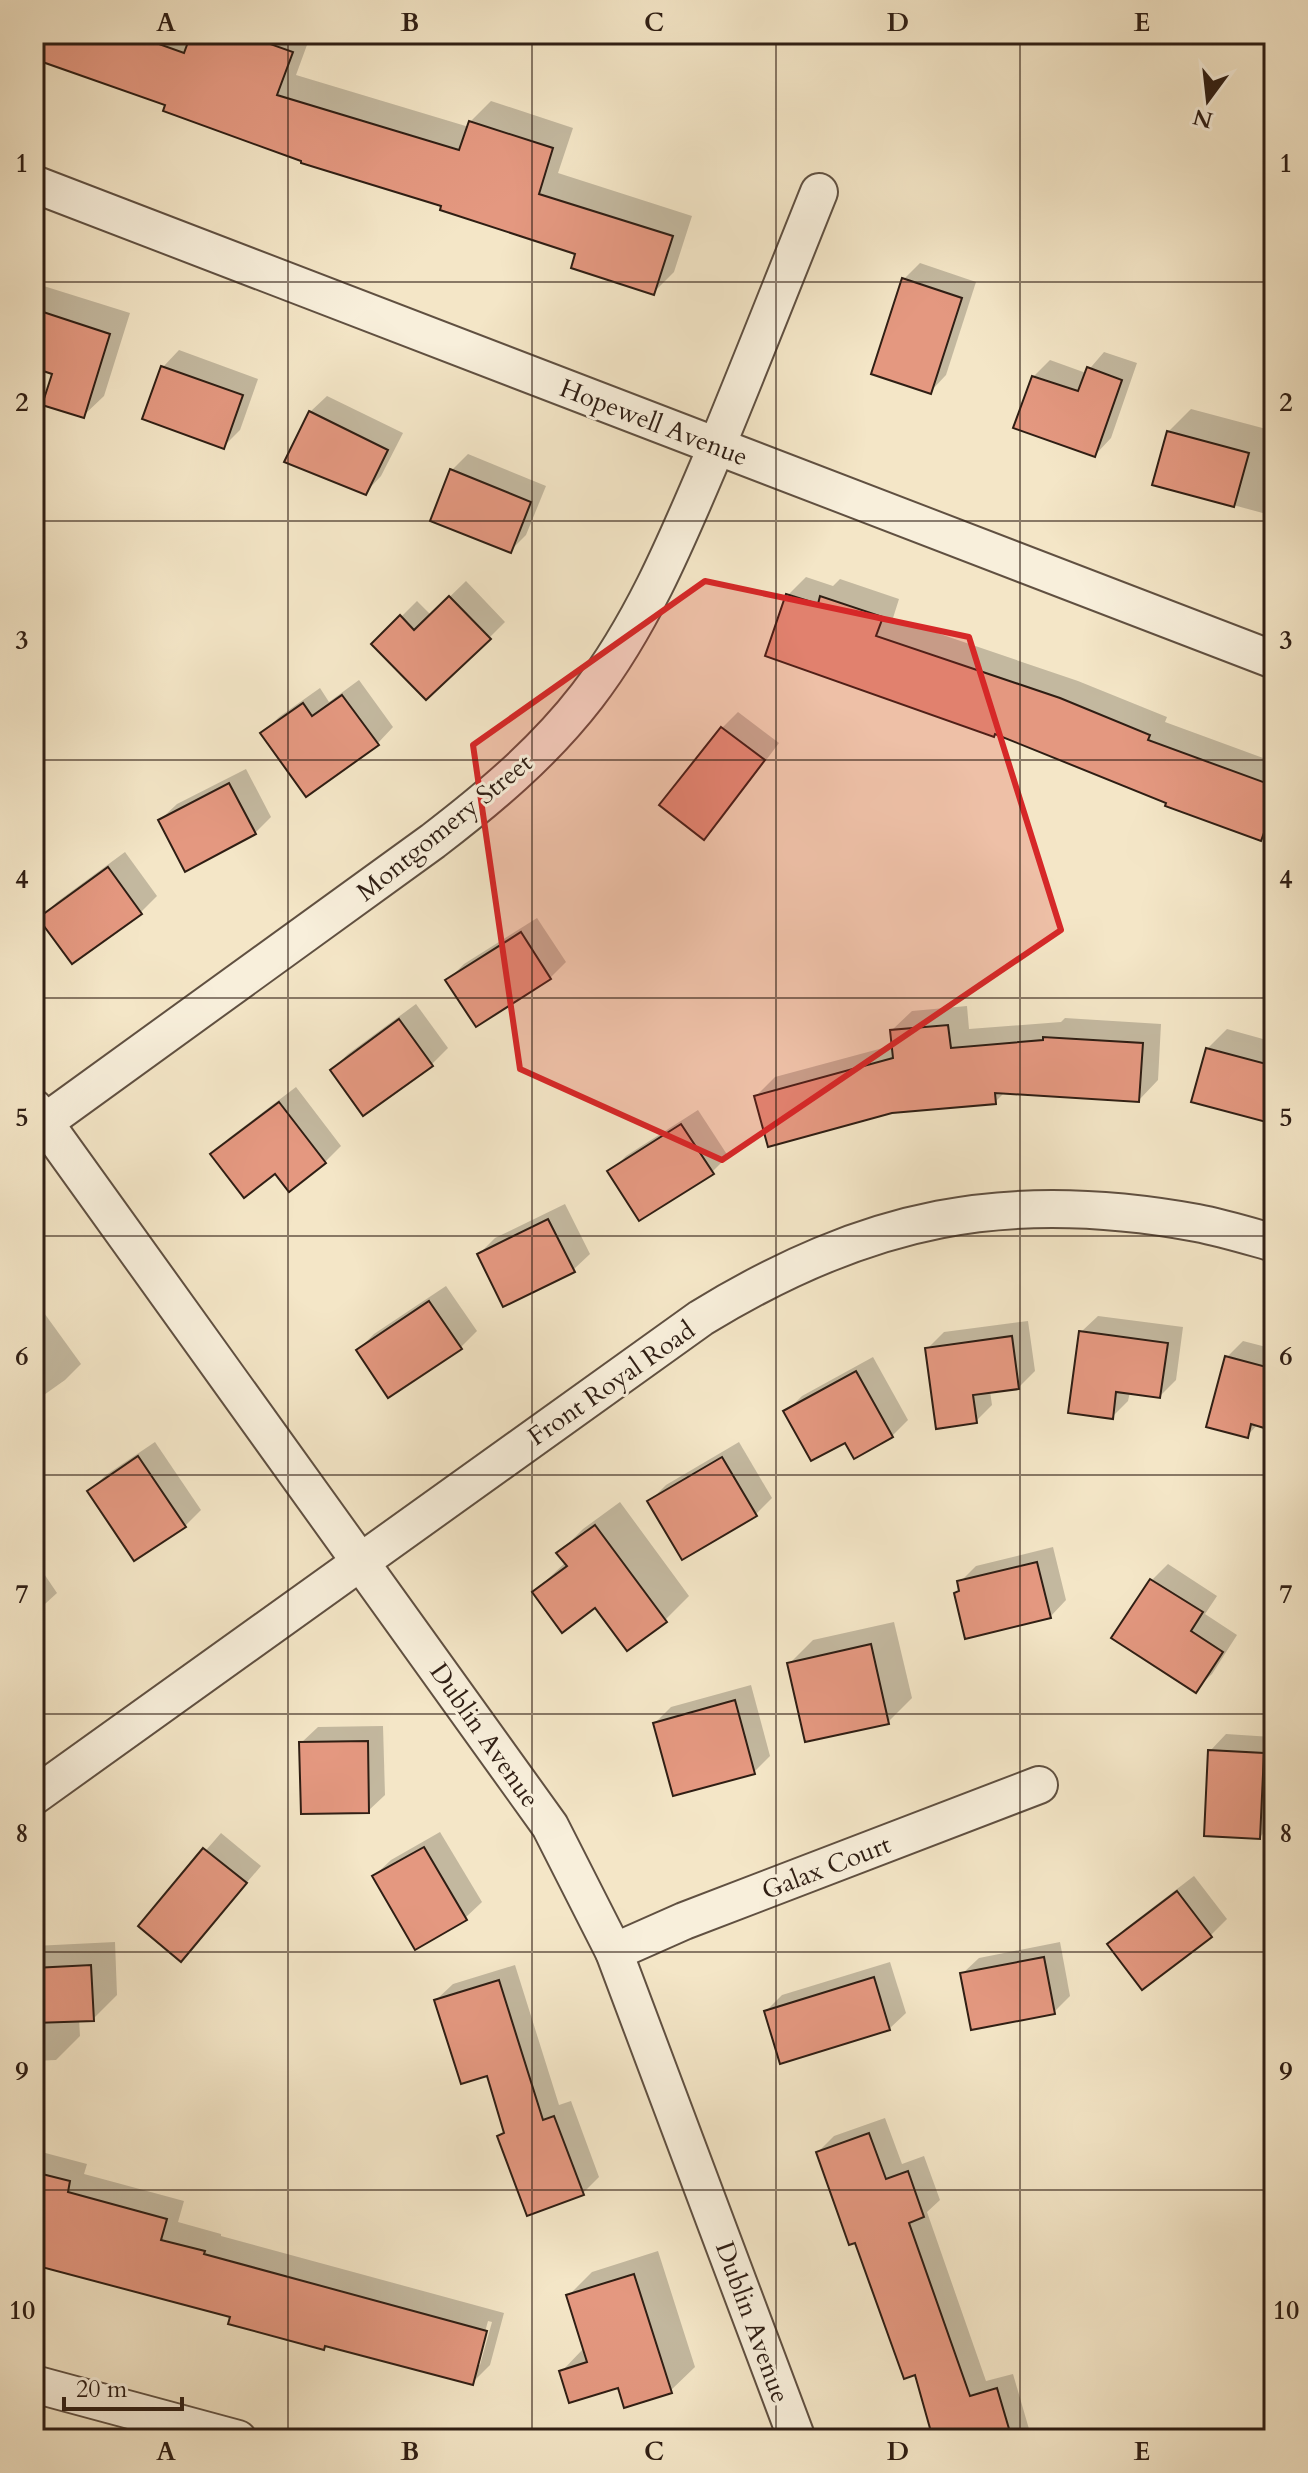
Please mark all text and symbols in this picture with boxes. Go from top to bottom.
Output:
text: A [156,5,176,40]
text: B [401,5,419,40]
text: C [644,5,664,40]
text: D [887,5,909,40]
text: E [1134,5,1150,40]
north arrow [1168,60,1248,140]
text: N [1190,101,1216,135]
text: 1 [15,146,29,181]
text: 1 [1279,146,1293,181]
street label: Hopewell Avenue [555,371,753,474]
text: 2 [15,385,29,420]
text: 2 [1279,385,1293,420]
text: 3 [15,623,29,658]
text: 3 [1279,623,1293,658]
street label: Montgomery Street [349,746,540,909]
text: 4 [15,862,29,897]
text: 4 [1279,862,1293,897]
text: 5 [15,1100,29,1135]
text: 5 [1279,1100,1293,1135]
street label: Front Royal Road [521,1313,702,1454]
text: 6 [15,1339,29,1374]
text: 6 [1279,1339,1293,1374]
text: 7 [15,1577,29,1612]
text: 7 [1279,1577,1293,1612]
street label: Dublin Avenue [422,1656,547,1815]
text: 8 [15,1816,29,1851]
text: 8 [1279,1816,1293,1851]
street label: Galax Court [757,1827,896,1908]
text: 9 [15,2054,29,2089]
text: 9 [1279,2054,1293,2089]
street label: Dublin Avenue [707,2237,798,2408]
text: 10 [9,2293,35,2328]
text: 10 [1273,2293,1299,2328]
scale bar [64,2361,182,2411]
text: 20 m [76,2373,128,2406]
text: A [156,2434,176,2469]
text: B [401,2434,419,2469]
text: C [644,2434,664,2469]
text: D [887,2434,909,2469]
text: E [1134,2434,1150,2469]

